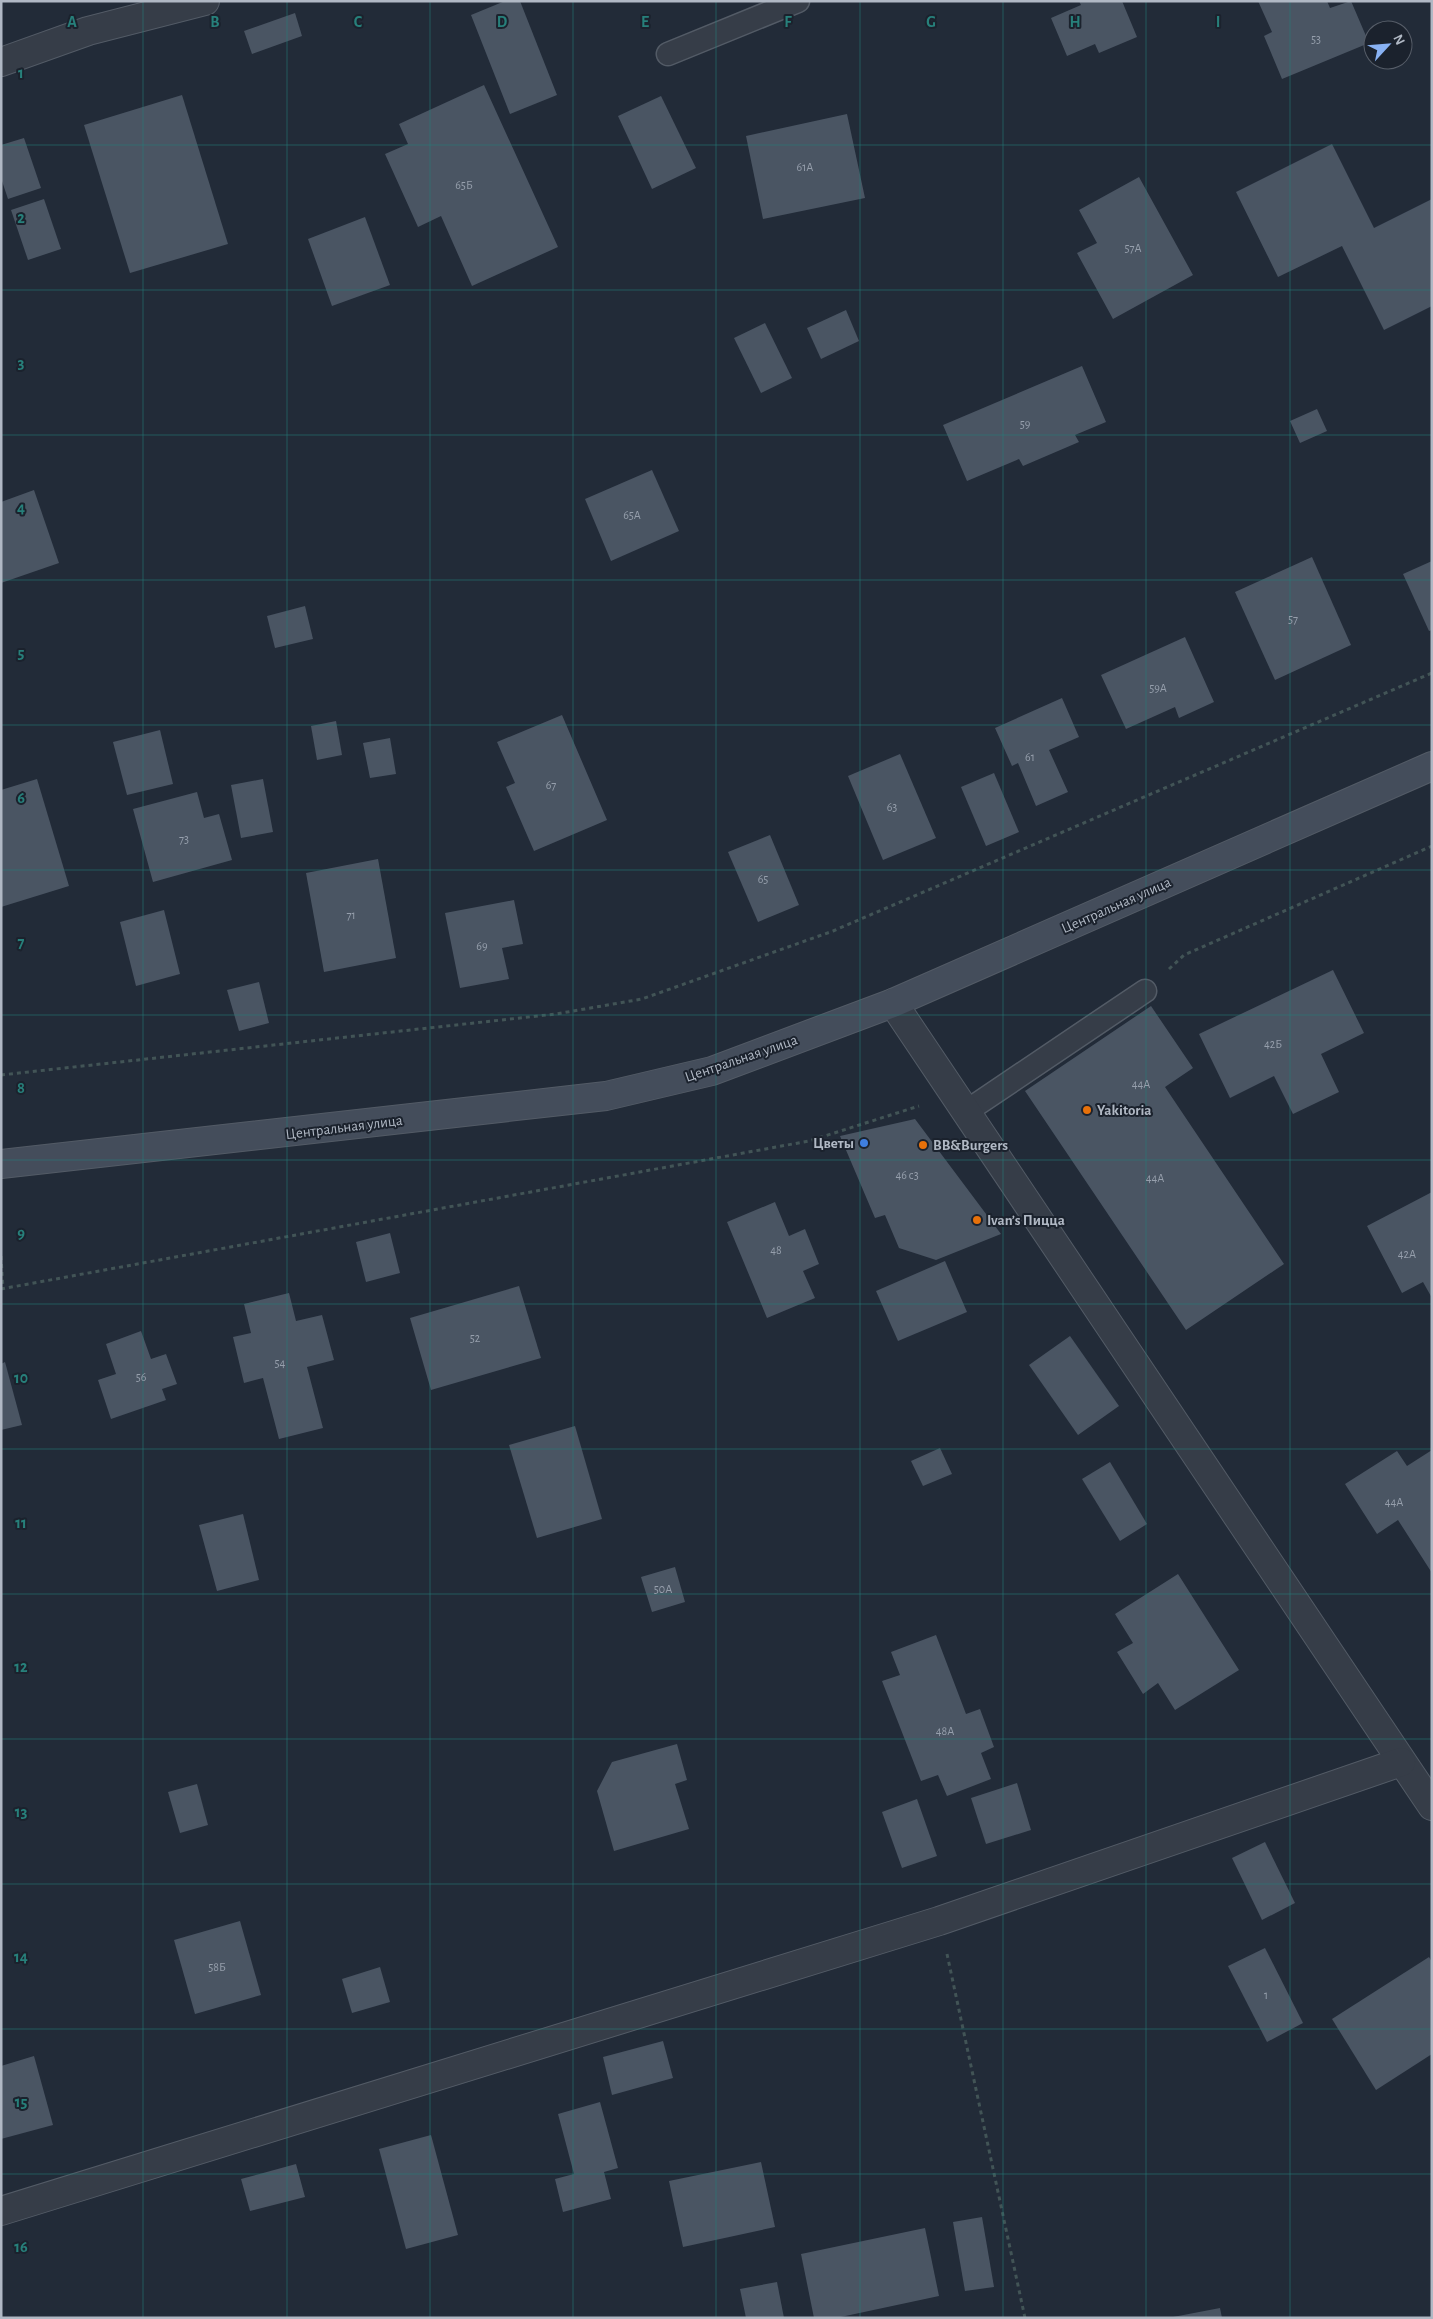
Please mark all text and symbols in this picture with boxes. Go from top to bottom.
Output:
text: A [67,14,77,30]
text: B [210,14,220,30]
text: C [354,14,363,30]
text: D [497,14,508,30]
text: E [641,14,649,30]
text: F [784,14,792,30]
text: G [926,14,936,30]
text: H [1069,14,1081,30]
text: I [1216,14,1220,30]
north arrow [1363,20,1413,70]
text: N [1390,32,1407,47]
house number: 53 [1311,33,1321,45]
text: 1 [18,65,24,81]
house number: 61А [797,161,813,173]
house number: 65Б [455,179,473,191]
text: 2 [17,210,25,226]
house number: 57А [1124,242,1142,254]
text: 3 [18,355,25,371]
house number: 59 [1020,418,1031,430]
text: 4 [17,500,25,516]
house number: 65А [623,509,641,521]
house number: 57 [1288,613,1298,625]
text: 5 [18,645,25,661]
house number: 59А [1149,682,1167,694]
house number: 61 [1025,751,1035,763]
house number: 67 [546,779,556,791]
text: 6 [17,790,25,806]
house number: 63 [887,801,897,813]
house number: 73 [179,833,189,845]
house number: 65 [758,873,768,885]
street label: Центральная улица [1059,875,1173,936]
house number: 71 [346,909,356,921]
text: 7 [18,935,25,951]
house number: 69 [476,940,488,952]
street label: Центральная улица [683,1032,800,1085]
house number: 42Б [1264,1038,1282,1050]
house number: 44А [1132,1078,1150,1090]
text: 8 [17,1080,25,1096]
place label: Yakitoria [1097,1103,1152,1118]
marker: Yakitoria [1081,1104,1093,1116]
street label: Центральная улица [285,1113,404,1142]
place label: Цветы [813,1136,854,1151]
marker: Цветы [858,1137,870,1149]
place label: BB&Burgers [933,1138,1008,1153]
marker: BB&Burgers [917,1139,929,1151]
house number: 46 с3 [895,1169,919,1181]
house number: 44А [1146,1172,1164,1184]
place label: Ivan’s Пицца [987,1213,1065,1228]
marker: Ivan’s Пицца [971,1214,983,1226]
text: 9 [17,1225,25,1241]
house number: 48 [770,1244,782,1256]
house number: 42А [1398,1248,1416,1260]
house number: 52 [470,1332,481,1344]
house number: 54 [275,1357,286,1369]
text: 10 [14,1370,28,1386]
house number: 56 [136,1371,147,1383]
house number: 44А [1385,1496,1403,1508]
text: 11 [15,1515,27,1531]
house number: 50А [654,1583,672,1595]
text: 12 [14,1659,28,1675]
house number: 48А [936,1725,954,1737]
text: 13 [15,1804,27,1820]
text: 14 [14,1949,28,1965]
house number: 58Б [208,1961,226,1973]
house number: 1 [1264,1989,1268,2001]
text: 15 [15,2094,27,2110]
text: 16 [14,2239,28,2255]

